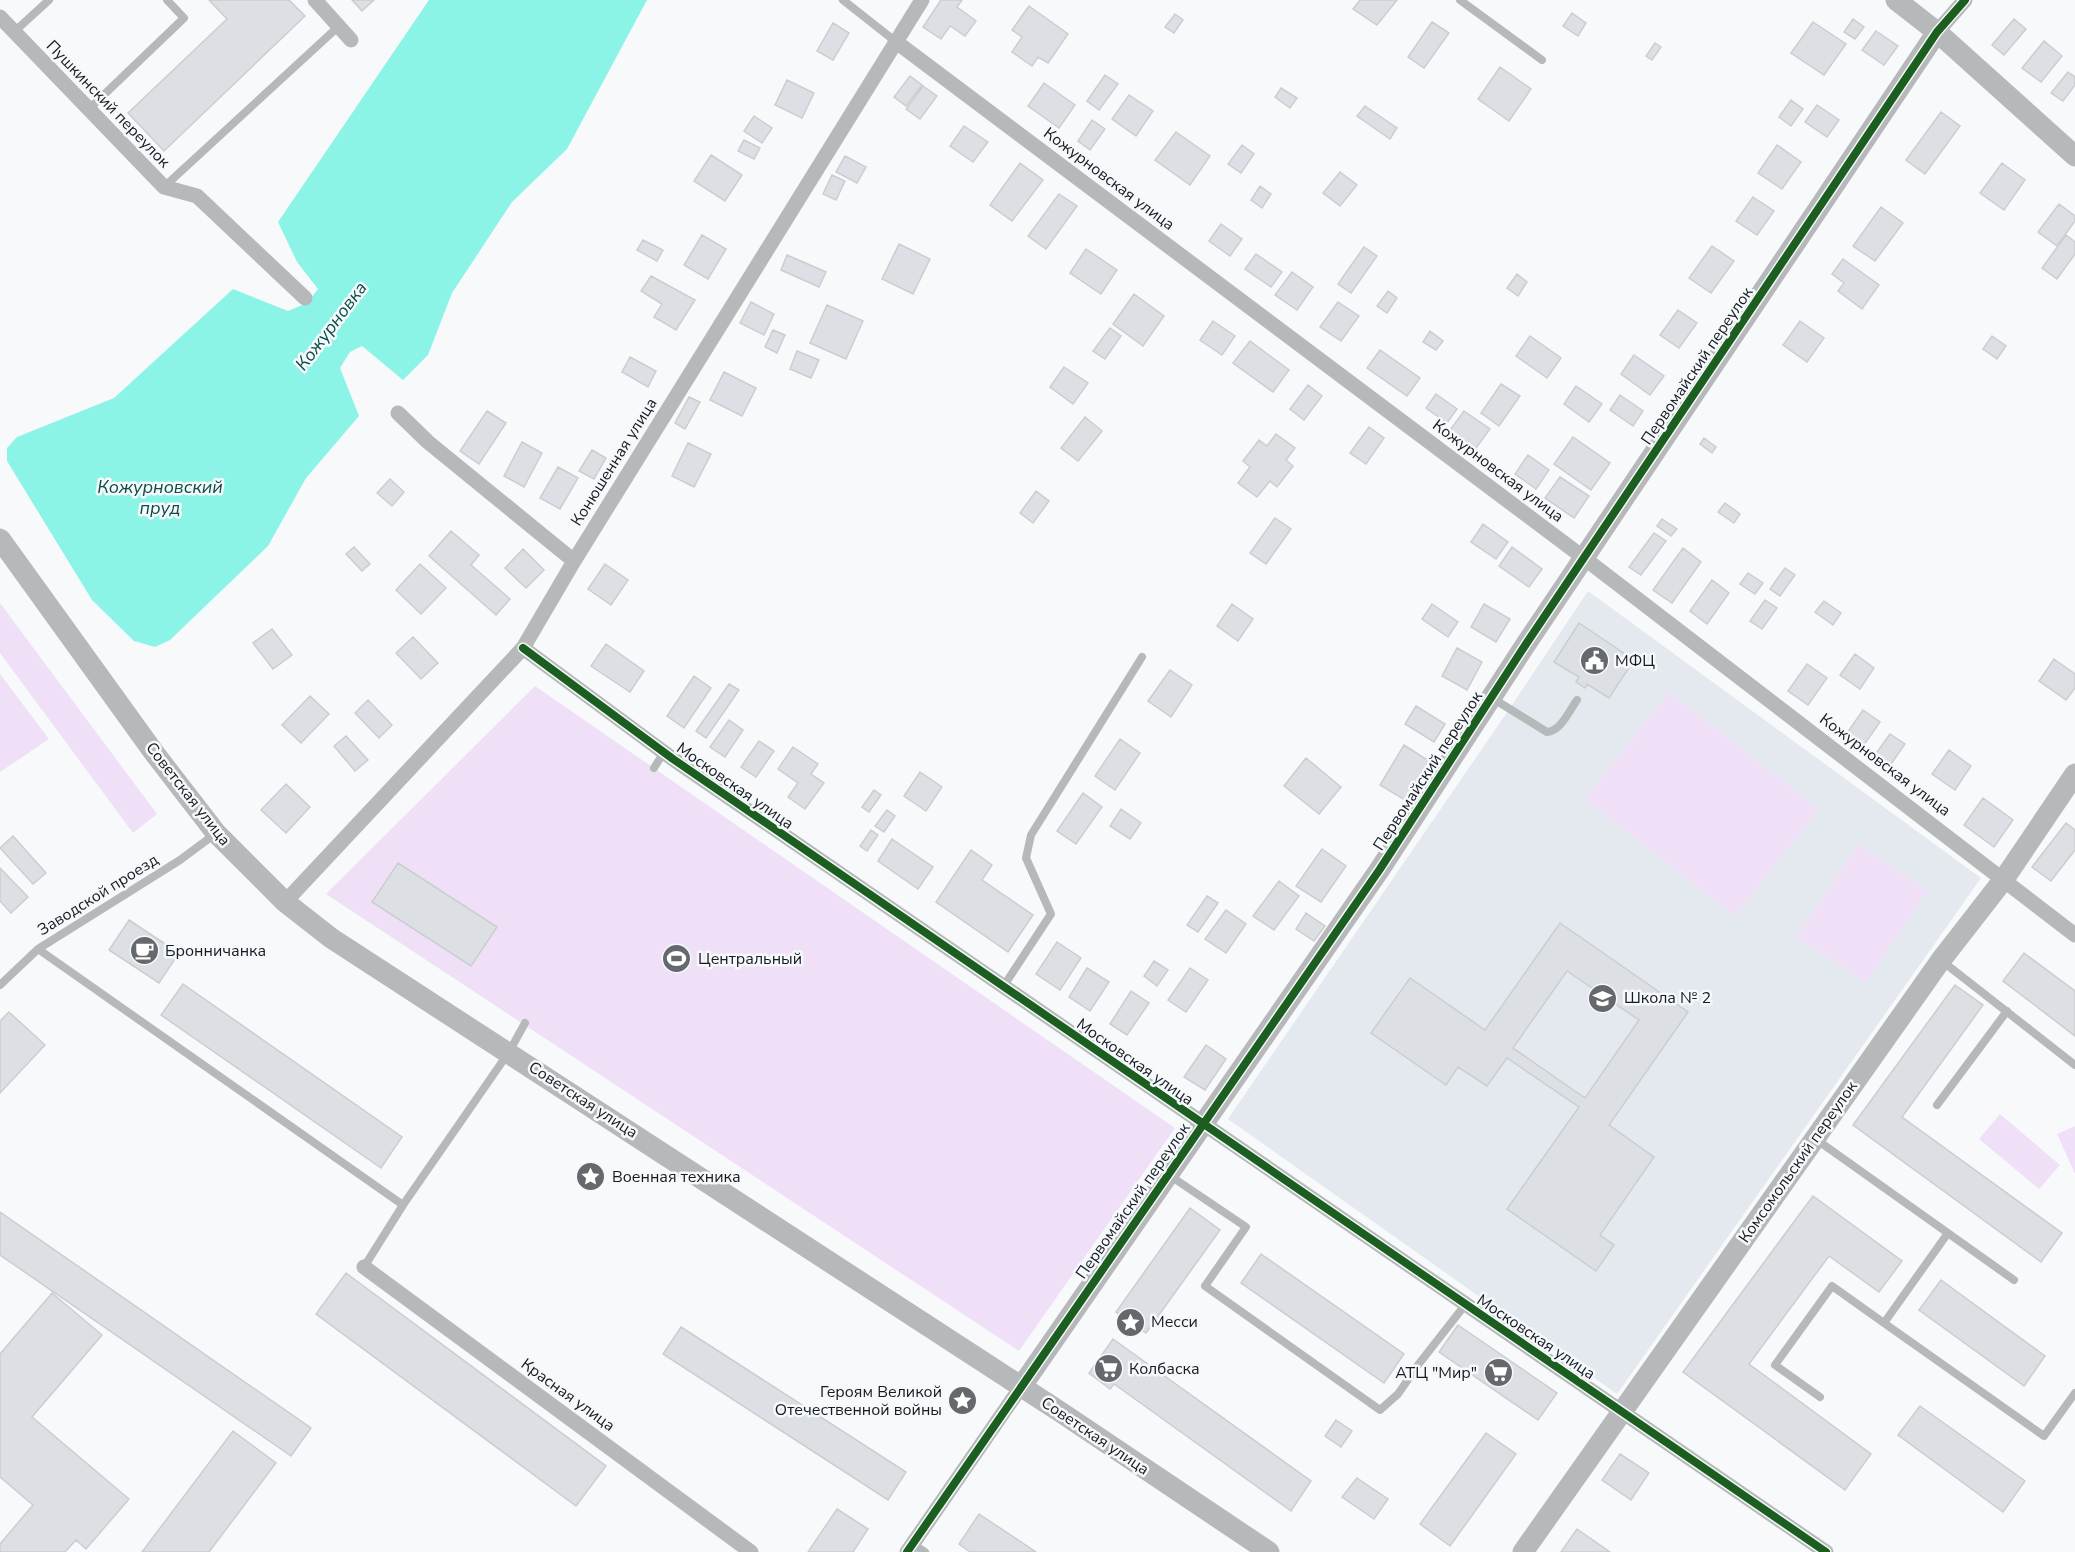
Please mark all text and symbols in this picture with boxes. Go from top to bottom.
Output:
street label: Пушкинский переулок [41,35,175,173]
street label: Кожурновская улица [1039,122,1179,236]
water label: Кожурновка [290,277,372,375]
street label: Первомайский переулок [1636,282,1758,449]
street label: Конюшенная улица [566,394,662,530]
street label: Кожурновская улица [1428,414,1568,528]
water label: Кожурновский пруд [97,475,223,520]
public building icon: МФЦ [1578,645,1610,677]
place label: МФЦ [1615,650,1655,672]
street label: Первомайский переулок [1368,687,1488,855]
street label: Кожурновская улица [1815,708,1955,822]
street label: Московская улица [672,737,798,835]
street label: Советская улица [141,738,235,850]
street label: Заводской проезд [33,849,163,941]
cafe icon: Бронничанка [128,935,160,967]
place label: Бронничанка [165,940,266,962]
sports icon: Центральный [661,943,693,975]
place label: Центральный [698,948,802,970]
school or university icon: Школа № 2 [1587,982,1619,1014]
place label: Школа № 2 [1624,987,1711,1009]
street label: Московская улица [1072,1013,1198,1111]
street label: Советская улица [524,1056,642,1144]
street label: Комсомольский переулок [1734,1076,1863,1247]
street label: Первомайский переулок [1071,1118,1196,1283]
place icon: Военная техника [575,1161,607,1193]
place label: Военная техника [612,1166,741,1188]
street label: Московская улица [1472,1289,1600,1385]
place icon: Месси [1114,1306,1146,1338]
place label: Месси [1151,1311,1198,1333]
street label: Красная улица [517,1353,619,1437]
supermarket icon: Колбаска [1092,1353,1124,1385]
supermarket icon: АТЦ "Мир" [1482,1357,1514,1389]
place label: Колбаска [1129,1358,1200,1380]
place label: АТЦ "Мир" [1395,1362,1477,1384]
place label: Героям Великой Отечественной войны [775,1381,942,1421]
place icon: Героям Великой Отечественной войны [947,1385,979,1417]
street label: Советская улица [1037,1392,1153,1480]

